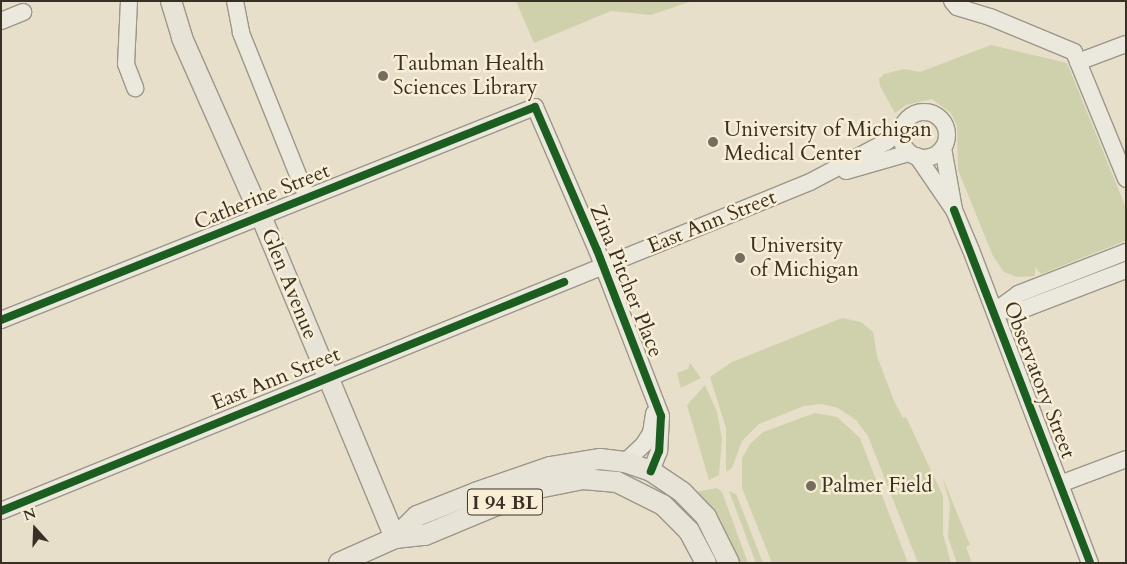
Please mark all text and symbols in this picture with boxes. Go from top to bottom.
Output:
place label: Taubman Health Sciences Library [393,51,544,101]
marker: Taubman Health Sciences Library [377,70,389,82]
place label: University of Michigan Medical Center [724,117,932,167]
marker: University of Michigan Medical Center [706,135,720,149]
street label: Catherine Street [191,158,333,236]
street label: East Ann Street [644,185,780,259]
street label: Zina Pitcher Place [584,201,668,361]
street label: Glen Avenue [255,225,323,343]
place label: University of Michigan [750,233,859,283]
marker: University of Michigan [734,252,746,264]
street label: Observatory Street [997,298,1081,462]
street label: East Ann Street [208,342,344,416]
place label: Palmer Field [821,473,932,499]
marker: Palmer Field [805,480,817,492]
road number: I 94 BL [466,484,544,520]
text: N [21,503,39,525]
north arrow [10,504,60,554]

